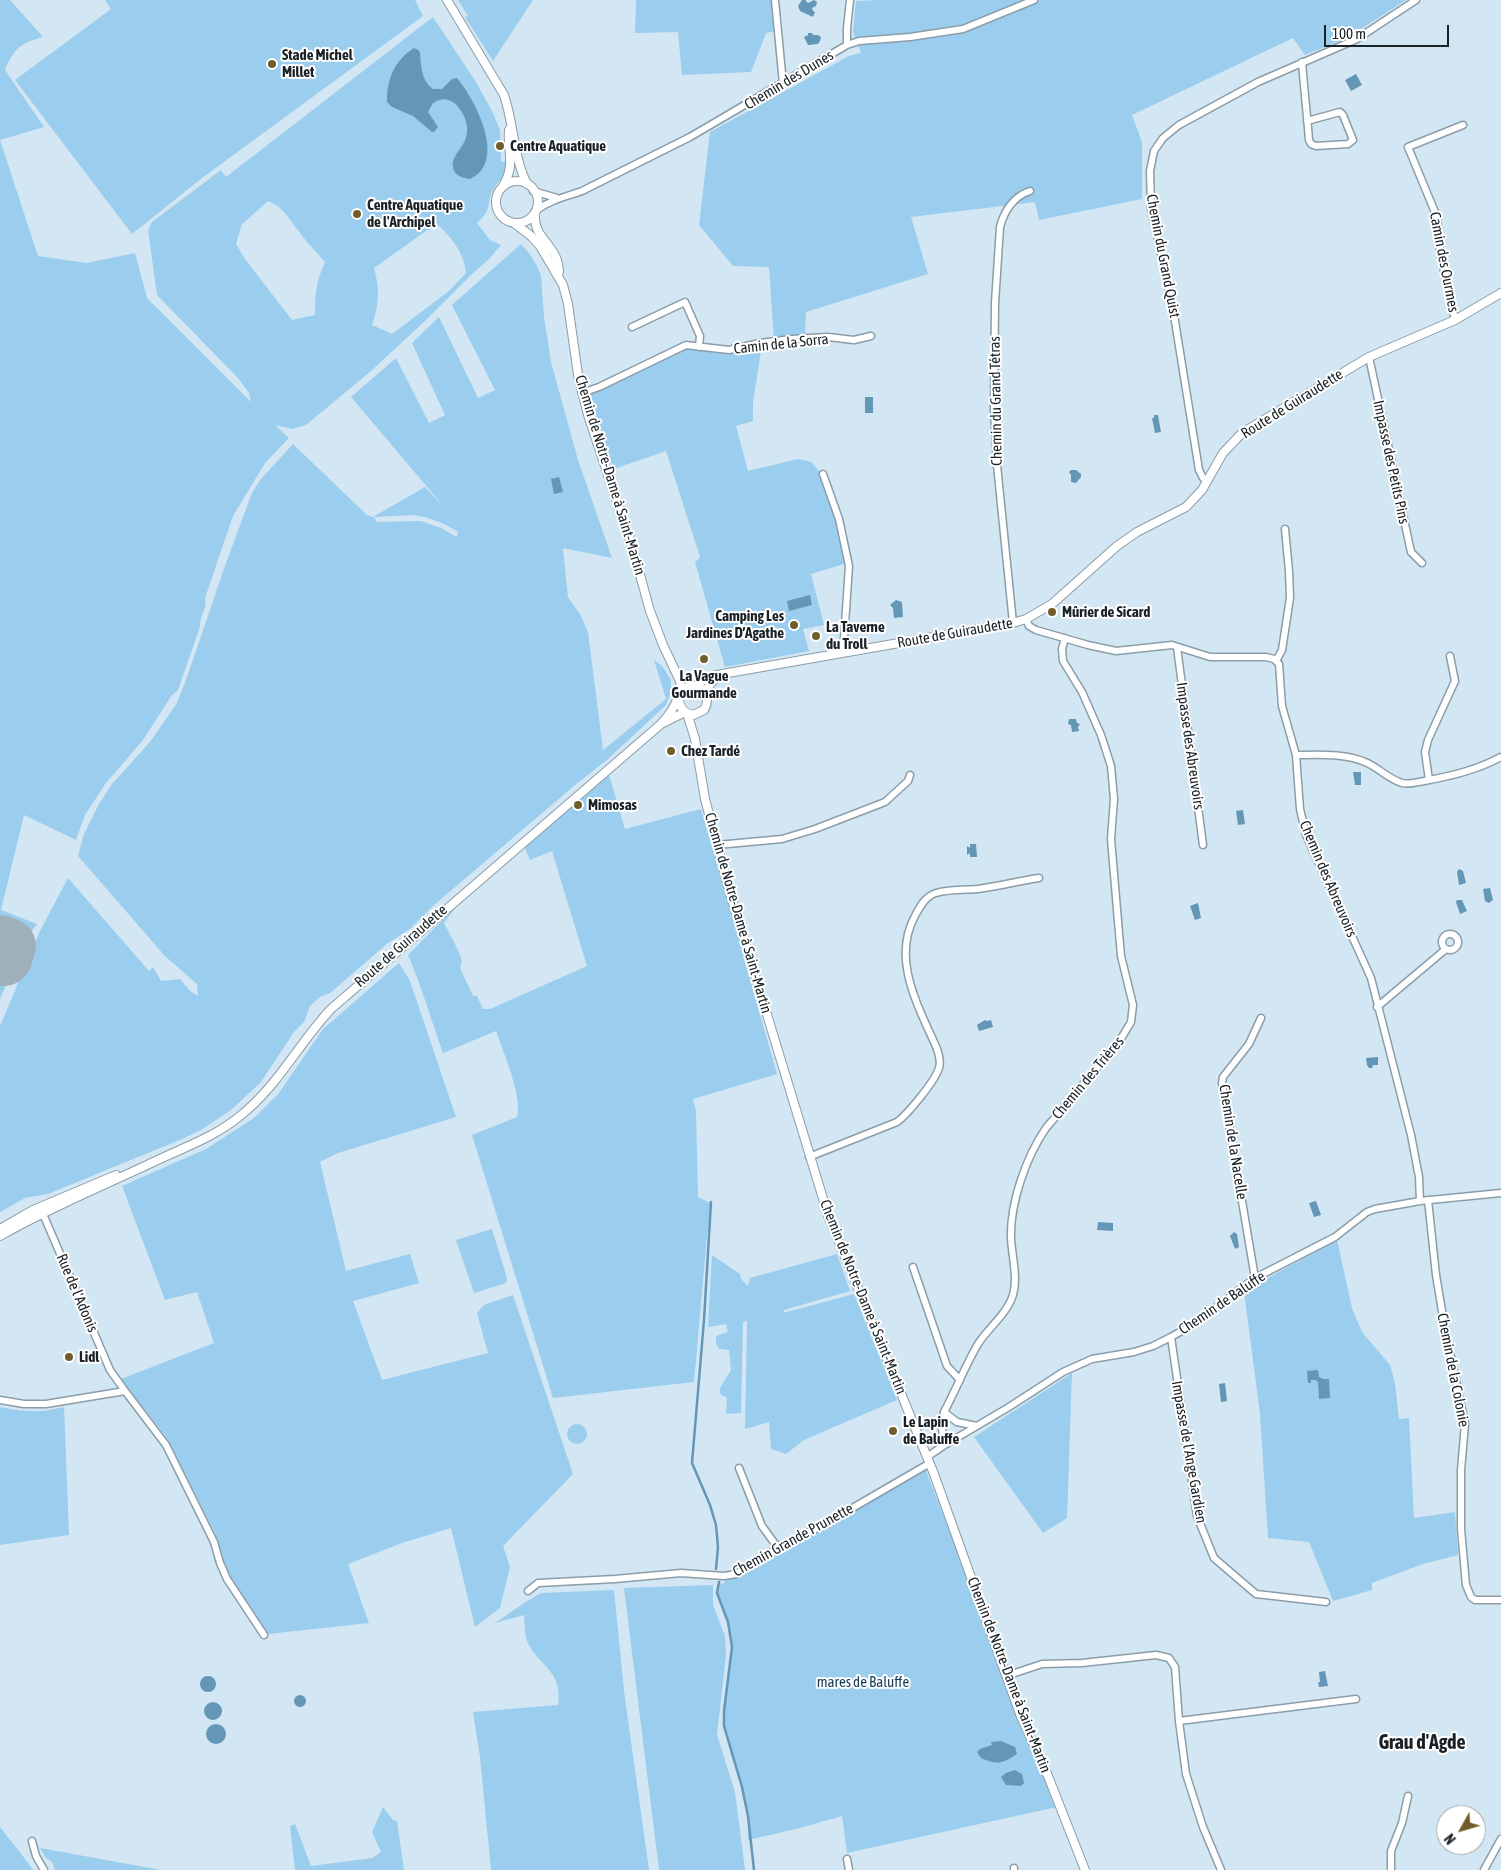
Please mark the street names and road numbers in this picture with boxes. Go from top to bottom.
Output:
street label: Chemin des Dunes [741,46,837,114]
street label: Chemin du Grand Quist [1142,193,1184,319]
street label: Camin des Ourmes [1425,210,1463,314]
street label: Camin de la Sorra [733,330,829,358]
street label: Chemin du Grand Tétras [986,336,1006,466]
street label: Route de Guiraudette [1238,365,1346,443]
street label: Chemin de Notre-Dame à Saint-Martin [571,373,649,577]
street label: Impasse des Petits Pins [1369,399,1413,525]
street label: Route de Guiraudette [896,614,1014,652]
street label: Impasse des Abreuvoirs [1172,681,1208,811]
street label: Chemin de Notre-Dame à Saint-Martin [701,811,775,1015]
street label: Chemin des Abreuvoirs [1295,818,1361,940]
street label: Route de Guiraudette [351,901,451,991]
street label: Chemin des Trières [1048,1033,1128,1123]
street label: Chemin de la Nacelle [1215,1083,1251,1201]
street label: Chemin de Notre-Dame à Saint-Martin [816,1197,910,1397]
street label: Rue de l'Adonis [52,1251,102,1335]
street label: Chemin de Baluffe [1175,1267,1269,1339]
street label: Chemin de la Colonie [1433,1312,1473,1428]
street label: Impasse de l'Ange Gardien [1168,1379,1210,1525]
street label: Chemin Grande Prunette [730,1499,856,1581]
street label: Chemin de Notre-Dame à Saint-Martin [963,1575,1055,1775]

